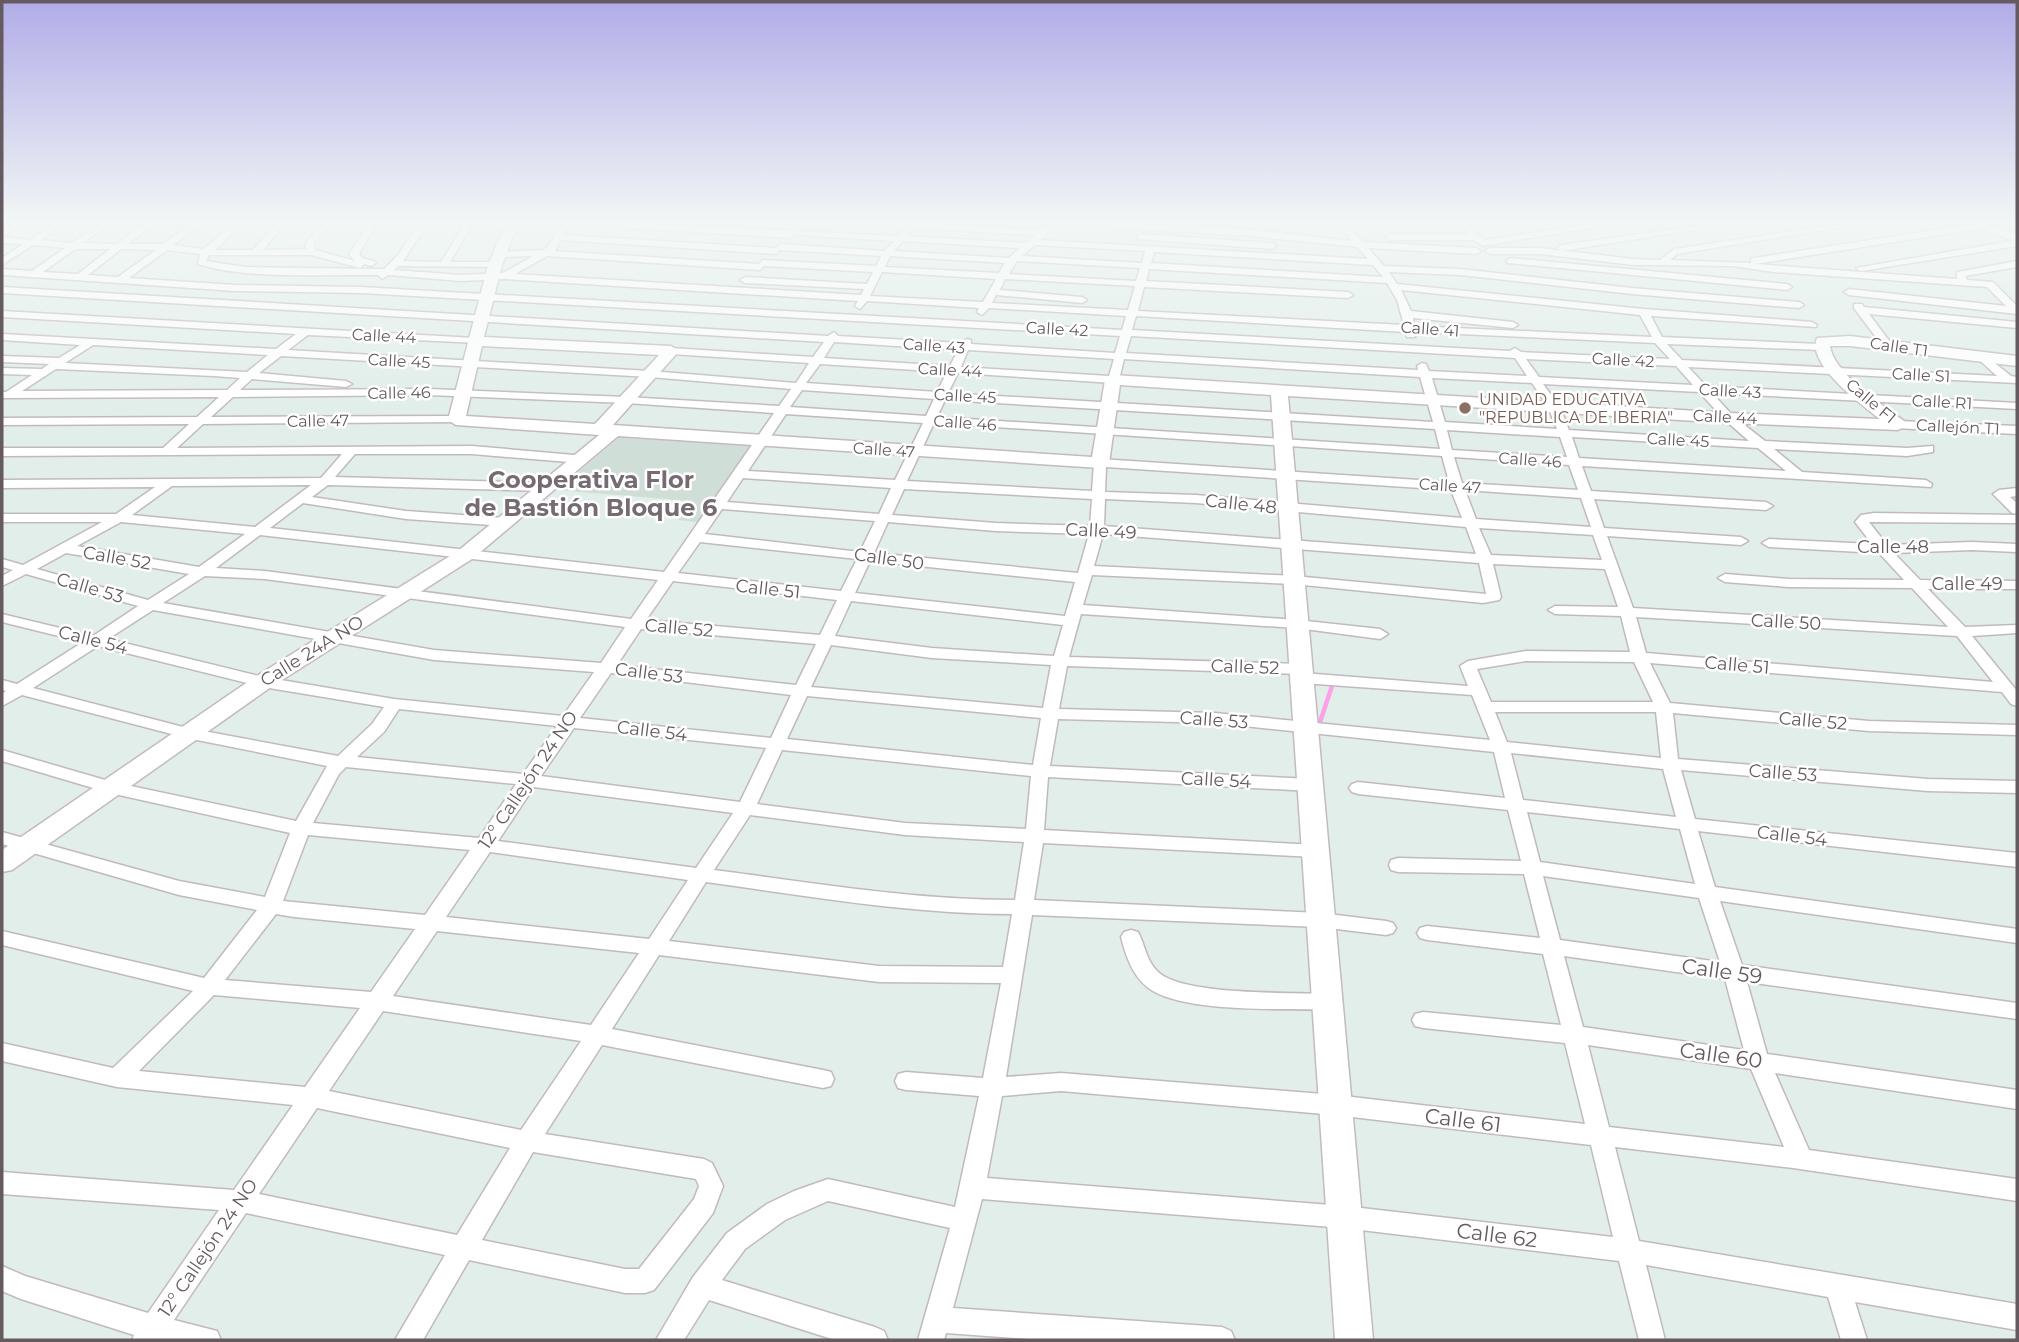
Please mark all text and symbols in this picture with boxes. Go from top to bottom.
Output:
street label: Calle 41 [1400,317,1460,341]
street label: Calle 42 [1025,318,1089,340]
street label: Calle 44 [351,325,417,347]
street label: Calle 43 [902,334,966,358]
street label: Calle T1 [1869,334,1929,360]
street label: Calle 42 [1591,349,1655,371]
street label: Calle 45 [367,350,431,372]
street label: Calle 44 [917,359,983,381]
street label: Calle S1 [1891,364,1951,386]
street label: Calle F1 [1842,375,1900,427]
street label: Calle 43 [1698,380,1762,402]
street label: Calle 46 [367,383,431,403]
street label: Calle 45 [933,385,997,407]
place label: UNIDAD EDUCATIVA "REPUBLICA DE IBERIA" [1479,390,1673,427]
street label: Calle R1 [1911,391,1973,413]
marker: UNIDAD EDUCATIVA "REPUBLICA DE IBERIA" [1457,400,1473,416]
street label: Calle 44 [1692,406,1758,428]
street label: Calle 47 [287,411,349,431]
street label: Calle 46 [933,411,998,435]
street label: Callejón T1 [1916,415,2000,439]
street label: Calle 45 [1646,429,1710,451]
street label: Calle 47 [852,438,916,462]
street label: Calle 46 [1498,448,1563,472]
district label: Cooperativa Flor de Bastión Bloque 6 [465,465,717,522]
street label: Calle 47 [1418,474,1482,498]
street label: Calle 48 [1204,489,1278,519]
street label: Calle 49 [1065,518,1137,544]
street label: Calle 48 [1857,536,1929,558]
street label: Calle 52 [81,541,153,575]
street label: Calle 50 [853,543,925,575]
street label: Calle 53 [54,568,126,608]
street label: Calle 49 [1931,573,2003,595]
street label: Calle 51 [734,575,802,603]
street label: Calle 50 [1750,609,1822,635]
street label: Calle 24A NO [256,611,368,691]
street label: Calle 52 [644,614,714,642]
street label: Calle 54 [56,621,130,659]
street label: Calle 51 [1704,651,1770,679]
street label: Calle 52 [1210,655,1280,679]
street label: Calle 53 [614,658,684,688]
street label: 12° Callejón 24 NO [474,707,582,853]
street label: Calle 53 [1179,707,1249,733]
street label: Calle 52 [1778,707,1848,735]
street label: Calle 54 [616,716,688,746]
street label: Calle 53 [1748,760,1818,786]
street label: Calle 54 [1180,767,1252,793]
street label: Calle 54 [1756,821,1828,851]
street label: Calle 59 [1680,953,1764,989]
street label: Calle 60 [1678,1037,1764,1073]
street label: Calle 61 [1423,1103,1503,1137]
street label: 12° Callejón 24 NO [154,1175,262,1321]
street label: Calle 62 [1455,1218,1539,1252]

